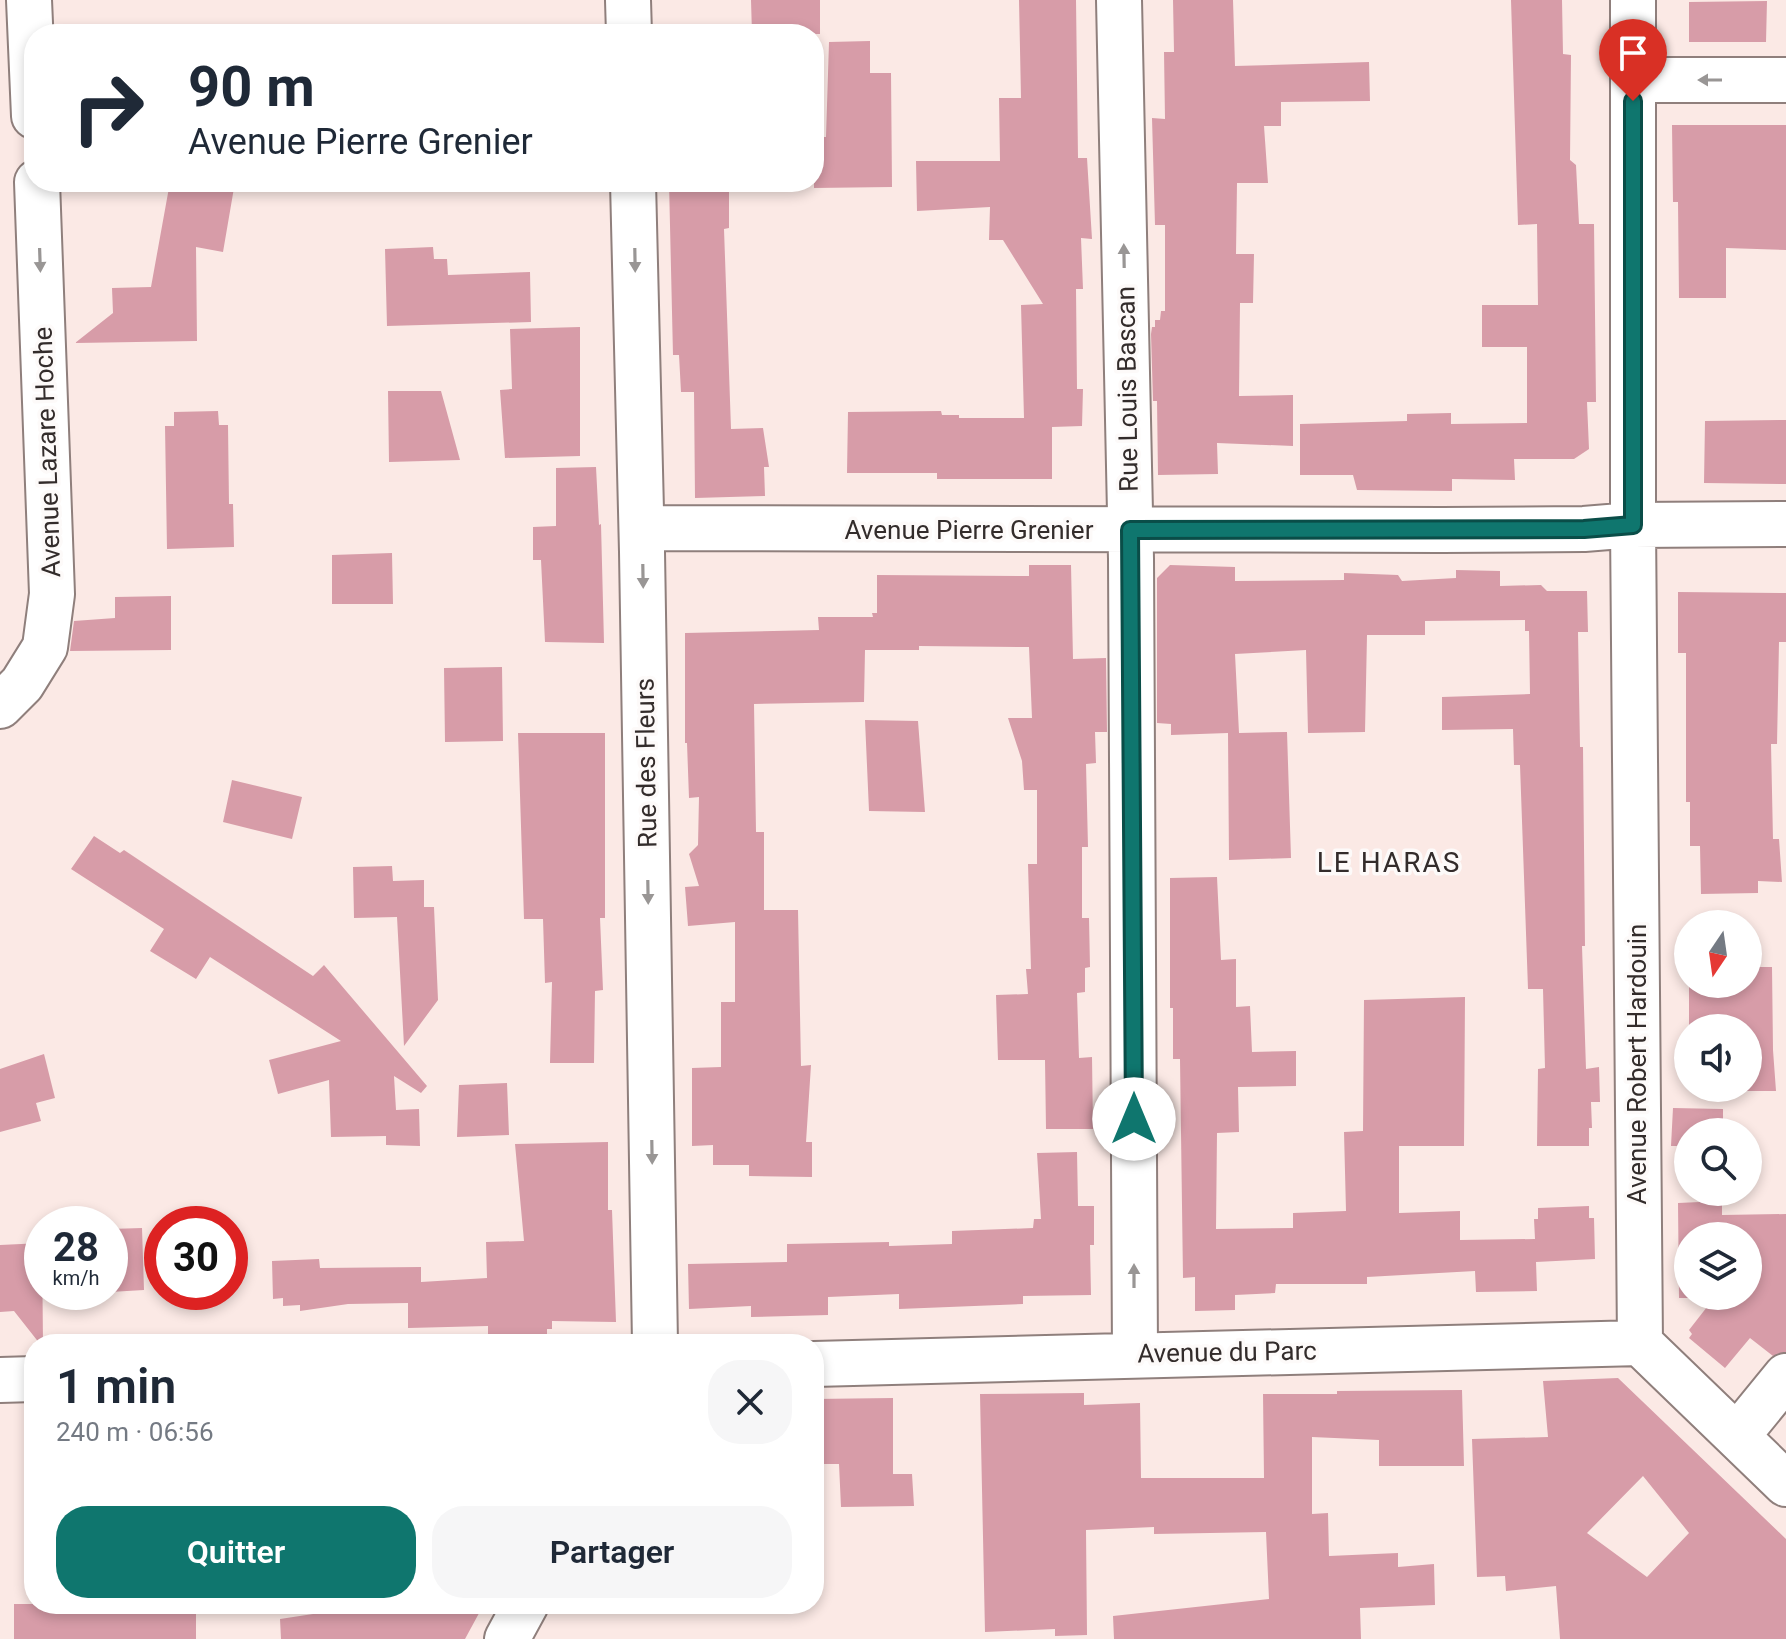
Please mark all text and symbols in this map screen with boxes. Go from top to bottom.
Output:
pin [1599,19,1667,101]
icon: arrive [1611,31,1655,75]
text: 90 m [188,54,315,120]
icon: right [56,56,160,160]
one-way arrow [1697,74,1722,86]
text: Avenue Pierre Grenier [188,121,533,163]
one-way arrow [1118,243,1131,268]
one-way arrow [33,248,46,273]
one-way arrow [628,248,641,273]
street label: Rue Louis Bascan [1110,286,1144,492]
street label: Avenue Lazare Hoche [28,326,66,578]
street label: Avenue Pierre Grenier [845,515,1094,545]
one-way arrow [637,564,649,589]
street label: Rue des Fleurs [630,678,662,848]
district label: LE HARAS [1317,846,1461,879]
one-way arrow [642,880,654,905]
north arrow [1674,910,1762,998]
map controls [1674,910,1762,1310]
street label: Avenue Robert Hardouin [1622,924,1652,1204]
button: sound [1674,1014,1762,1102]
position arrow [1092,1077,1176,1161]
button: search [1674,1118,1762,1206]
one-way arrow [646,1140,658,1165]
speed limit sign: 30 [144,1206,248,1310]
button: layers [1674,1222,1762,1310]
text: 28 [53,1224,99,1271]
one-way arrow [1128,1263,1141,1288]
text: km/h [53,1266,99,1290]
street label: Avenue du Parc [1137,1335,1317,1369]
text: 1 min [56,1358,176,1415]
button: close [708,1360,792,1444]
text: 240 m · 06:56 [56,1417,214,1447]
button: Quitter [56,1506,416,1598]
button: Partager [432,1506,792,1598]

